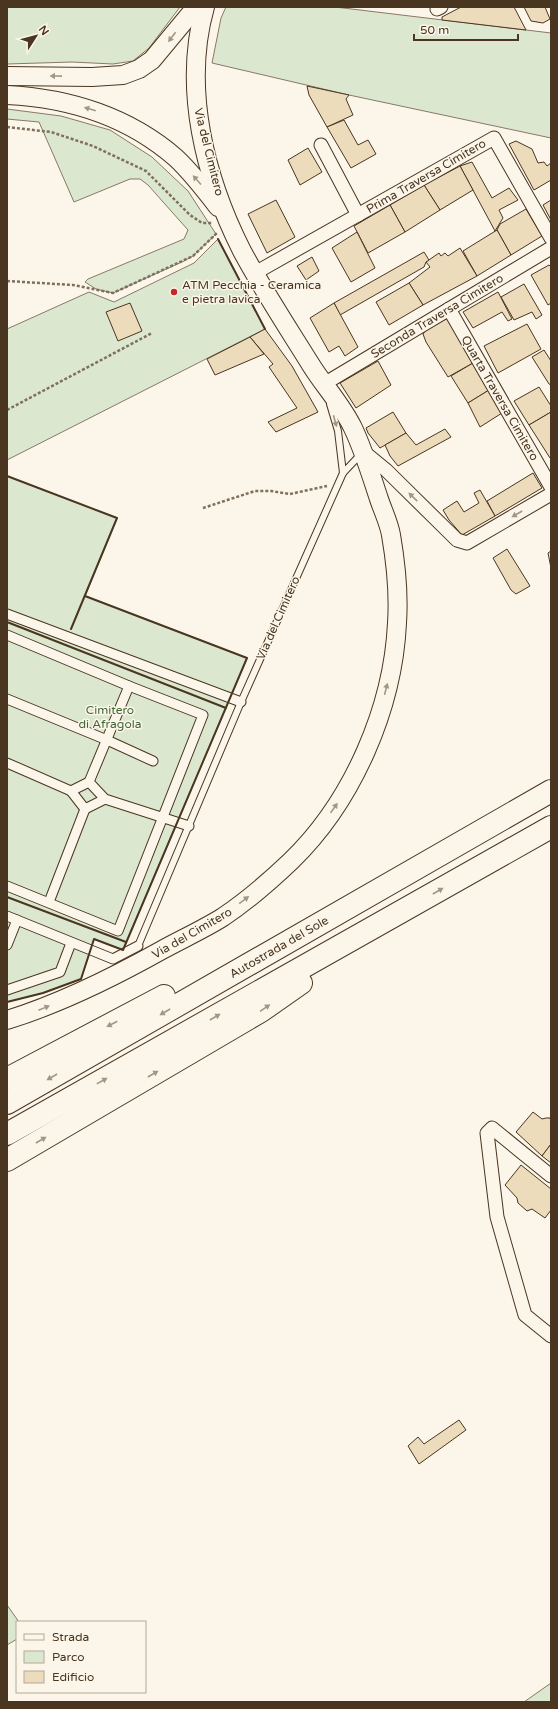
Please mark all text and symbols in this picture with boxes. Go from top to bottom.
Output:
north arrow [16,16,56,56]
scale bar [414,16,518,42]
text: N [36,23,52,38]
text: 50 m [420,23,449,37]
one-way arrow [168,32,176,43]
one-way arrow [49,73,62,79]
one-way arrow [84,106,96,112]
street label: Via del Cimitero [191,107,227,197]
street label: Prima Traversa Cimitero [364,136,488,216]
one-way arrow [192,175,201,185]
street label: Seconda Traversa Cimitero [368,271,506,361]
place label: ATM Pecchia - Ceramica e pietra lavica [182,278,321,306]
marker: ATM Pecchia - Ceramica e pietra lavica [169,287,179,297]
street label: Quarta Traversa Cimitero [458,333,542,463]
one-way arrow [333,415,339,428]
one-way arrow [408,492,418,502]
one-way arrow [511,510,523,517]
street label: Via del Cimitero [253,574,303,662]
one-way arrow [383,683,389,695]
park label: Cimitero di Afragola [79,703,141,731]
one-way arrow [330,802,338,813]
one-way arrow [432,887,444,894]
one-way arrow [239,896,250,905]
street label: Via del Cimitero [150,904,234,962]
street label: Autostrada del Sole [227,913,331,981]
one-way arrow [38,1004,50,1010]
one-way arrow [260,1004,270,1012]
one-way arrow [159,1009,171,1016]
one-way arrow [209,1013,221,1020]
one-way arrow [106,1021,117,1027]
one-way arrow [147,1070,159,1077]
one-way arrow [46,1074,58,1081]
one-way arrow [96,1077,108,1084]
one-way arrow [35,1137,47,1144]
legend [16,1621,146,1693]
text: Strada [52,1630,89,1644]
text: Parco [52,1650,85,1664]
text: Edificio [52,1670,94,1684]

